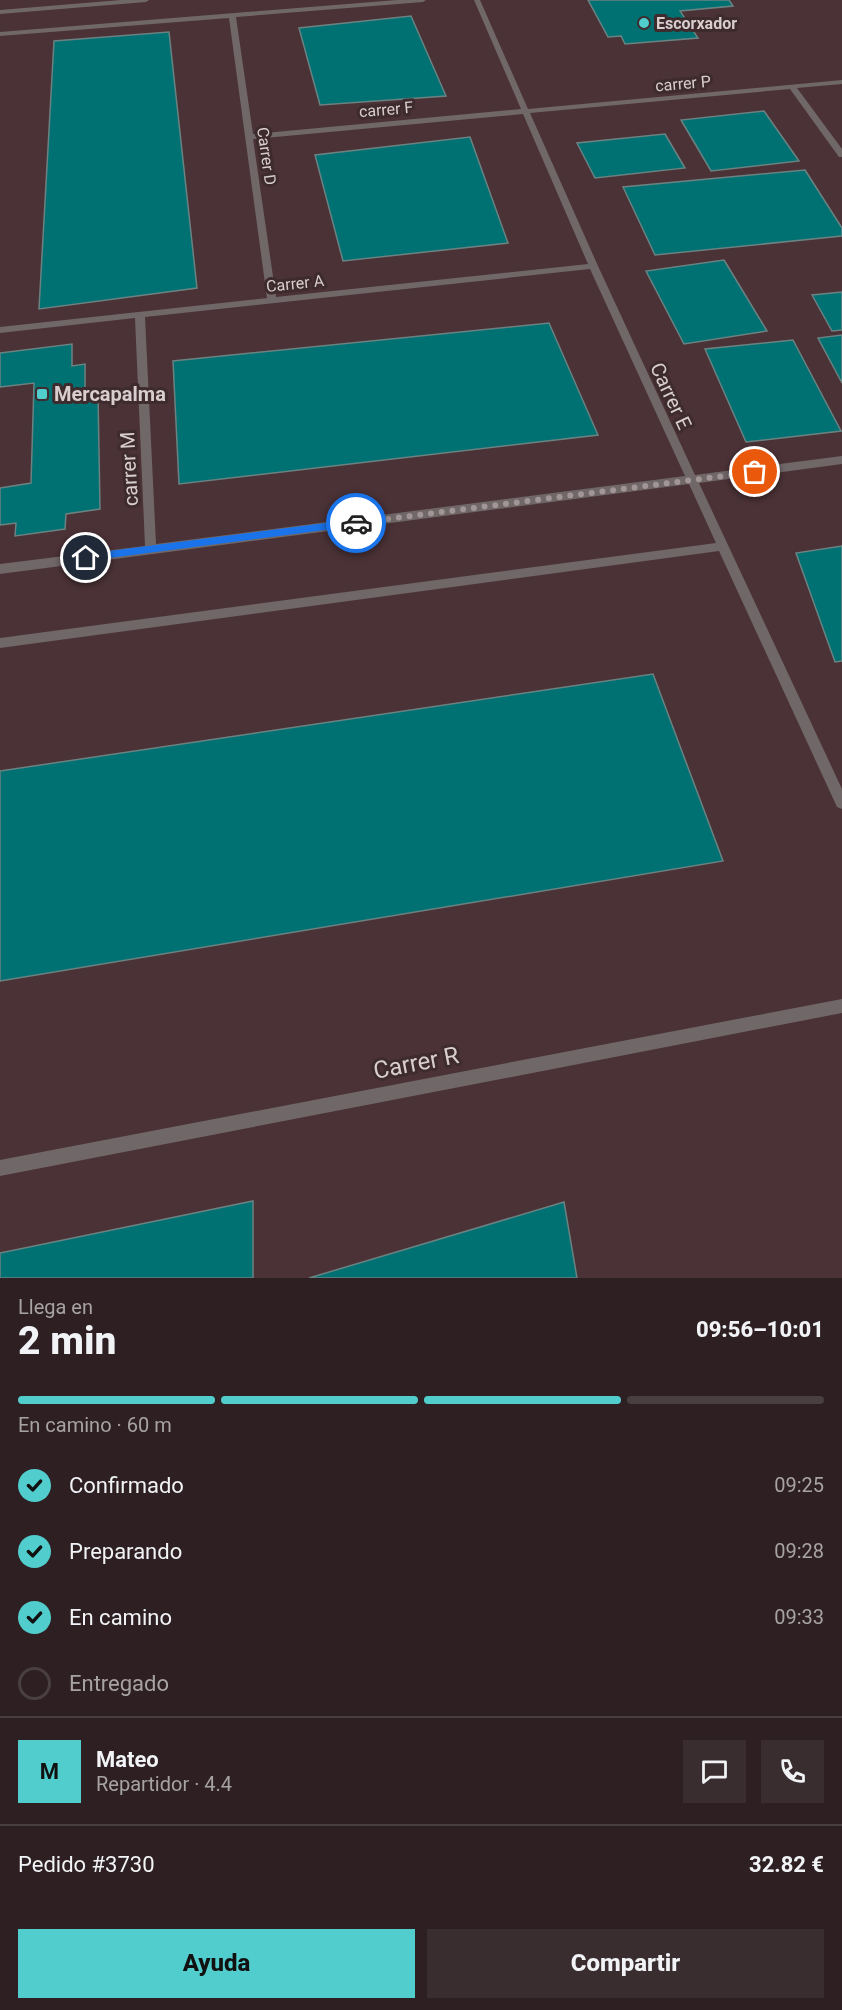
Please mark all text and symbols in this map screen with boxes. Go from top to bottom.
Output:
place label: Escorxador [656,14,737,33]
marker: Escorxador [637,16,651,30]
street label: carrer P [654,72,712,95]
street label: carrer F [358,98,414,121]
street label: Carrer D [253,126,280,186]
street label: Carrer A [265,271,326,296]
street label: Carrer E [645,359,697,433]
place label: Mercapalma [54,382,166,406]
marker: Mercapalma [35,387,49,401]
street label: carrer M [115,431,143,507]
pin [729,446,780,497]
icon: bag [738,455,771,488]
courier [326,493,386,553]
icon: car [340,507,373,540]
pin [60,532,111,583]
icon: home [69,541,102,574]
street label: Carrer R [371,1041,461,1085]
text: Llega en [18,1295,93,1319]
text: 09:56–10:01 [696,1317,824,1342]
text: 2 min [18,1318,116,1364]
text: En camino · 60 m [18,1413,172,1437]
icon: check [18,1469,51,1502]
text: Confirmado [69,1473,184,1498]
text: 09:25 [774,1473,824,1497]
icon: check [18,1535,51,1568]
text: Preparando [69,1539,182,1564]
text: 09:28 [774,1539,824,1563]
icon: check [18,1601,51,1634]
text: En camino [69,1605,172,1630]
text: 09:33 [774,1605,824,1629]
text: Entregado [69,1671,169,1696]
button: chat [683,1740,746,1803]
button: phone [761,1740,824,1803]
text: Mateo [96,1747,159,1772]
text: M [40,1759,59,1784]
text: Repartidor · 4.4 [96,1772,232,1796]
text: Pedido #3730 [18,1852,155,1877]
text: 32.82 € [749,1852,824,1877]
button: Ayuda [18,1929,415,1998]
button: Compartir [427,1929,824,1998]

